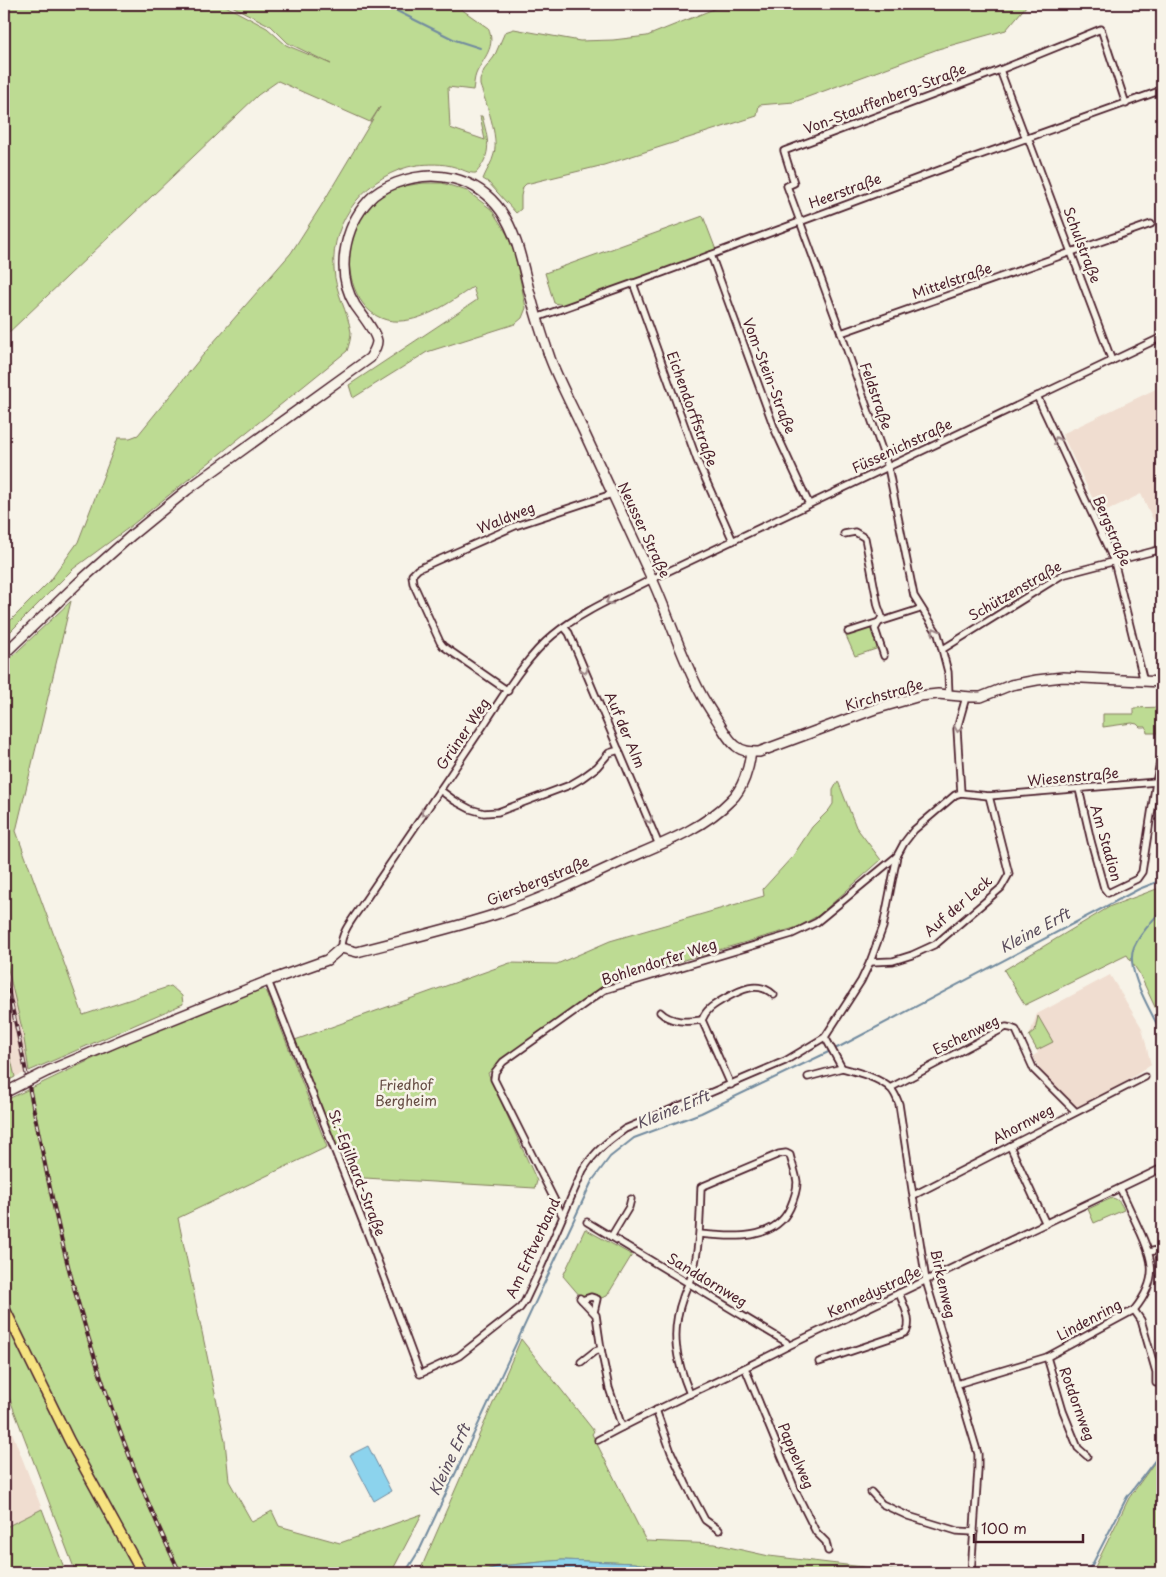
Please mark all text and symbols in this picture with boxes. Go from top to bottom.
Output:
street label: Von-Stauffenberg-Straße [801,58,969,139]
street label: Heerstraße [806,168,884,213]
street label: Schulstraße [1058,204,1107,286]
street label: Mittelstraße [909,257,995,304]
street label: Vom-Stein-Straße [738,315,801,437]
street label: Eichendorffstraße [662,348,723,469]
street label: Feldstraße [855,359,898,432]
street label: Füssenichstraße [848,413,955,478]
one-way arrow [1053,436,1063,445]
street label: Neusser Straße [613,479,676,581]
street label: Bergstraße [1088,492,1137,569]
street label: Waldweg [474,496,538,539]
street label: Schützenstraße [964,555,1065,626]
one-way arrow [605,595,614,605]
one-way arrow [932,627,942,636]
one-way arrow [579,665,590,674]
street label: Kirchstraße [843,673,925,716]
street label: Auf der Alm [600,688,651,771]
street label: Grüner Weg [431,694,494,774]
one-way arrow [953,725,963,734]
street label: Wiesenstraße [1026,762,1120,791]
street label: Am Stadion [1086,802,1127,884]
one-way arrow [421,808,431,817]
one-way arrow [642,815,653,824]
street label: Giersbergstraße [483,850,592,911]
street label: Auf der Leck [919,870,997,941]
water label: Kleine Erft [995,901,1075,958]
street label: Bohlendorfer Weg [599,933,719,990]
street label: Eschenweg [929,1009,1003,1060]
park label: Friedhof Bergheim [375,1074,437,1111]
water label: Kleine Erft [633,1083,714,1134]
street label: Ahornweg [988,1099,1057,1149]
street label: St.-Egilhard-Straße [324,1107,391,1239]
street label: Am Erftverband [500,1194,565,1301]
street label: Sanddornweg [663,1247,751,1312]
street label: Birkenweg [925,1247,962,1321]
street label: Kennedystraße [823,1261,924,1322]
street label: Lindenring [1053,1294,1125,1345]
street label: Rotdornweg [1054,1364,1101,1444]
water label: Kleine Erft [422,1418,476,1499]
street label: Pappelweg [773,1419,820,1492]
scale bar [974,1512,1082,1544]
text: 100 m [981,1516,1027,1539]

